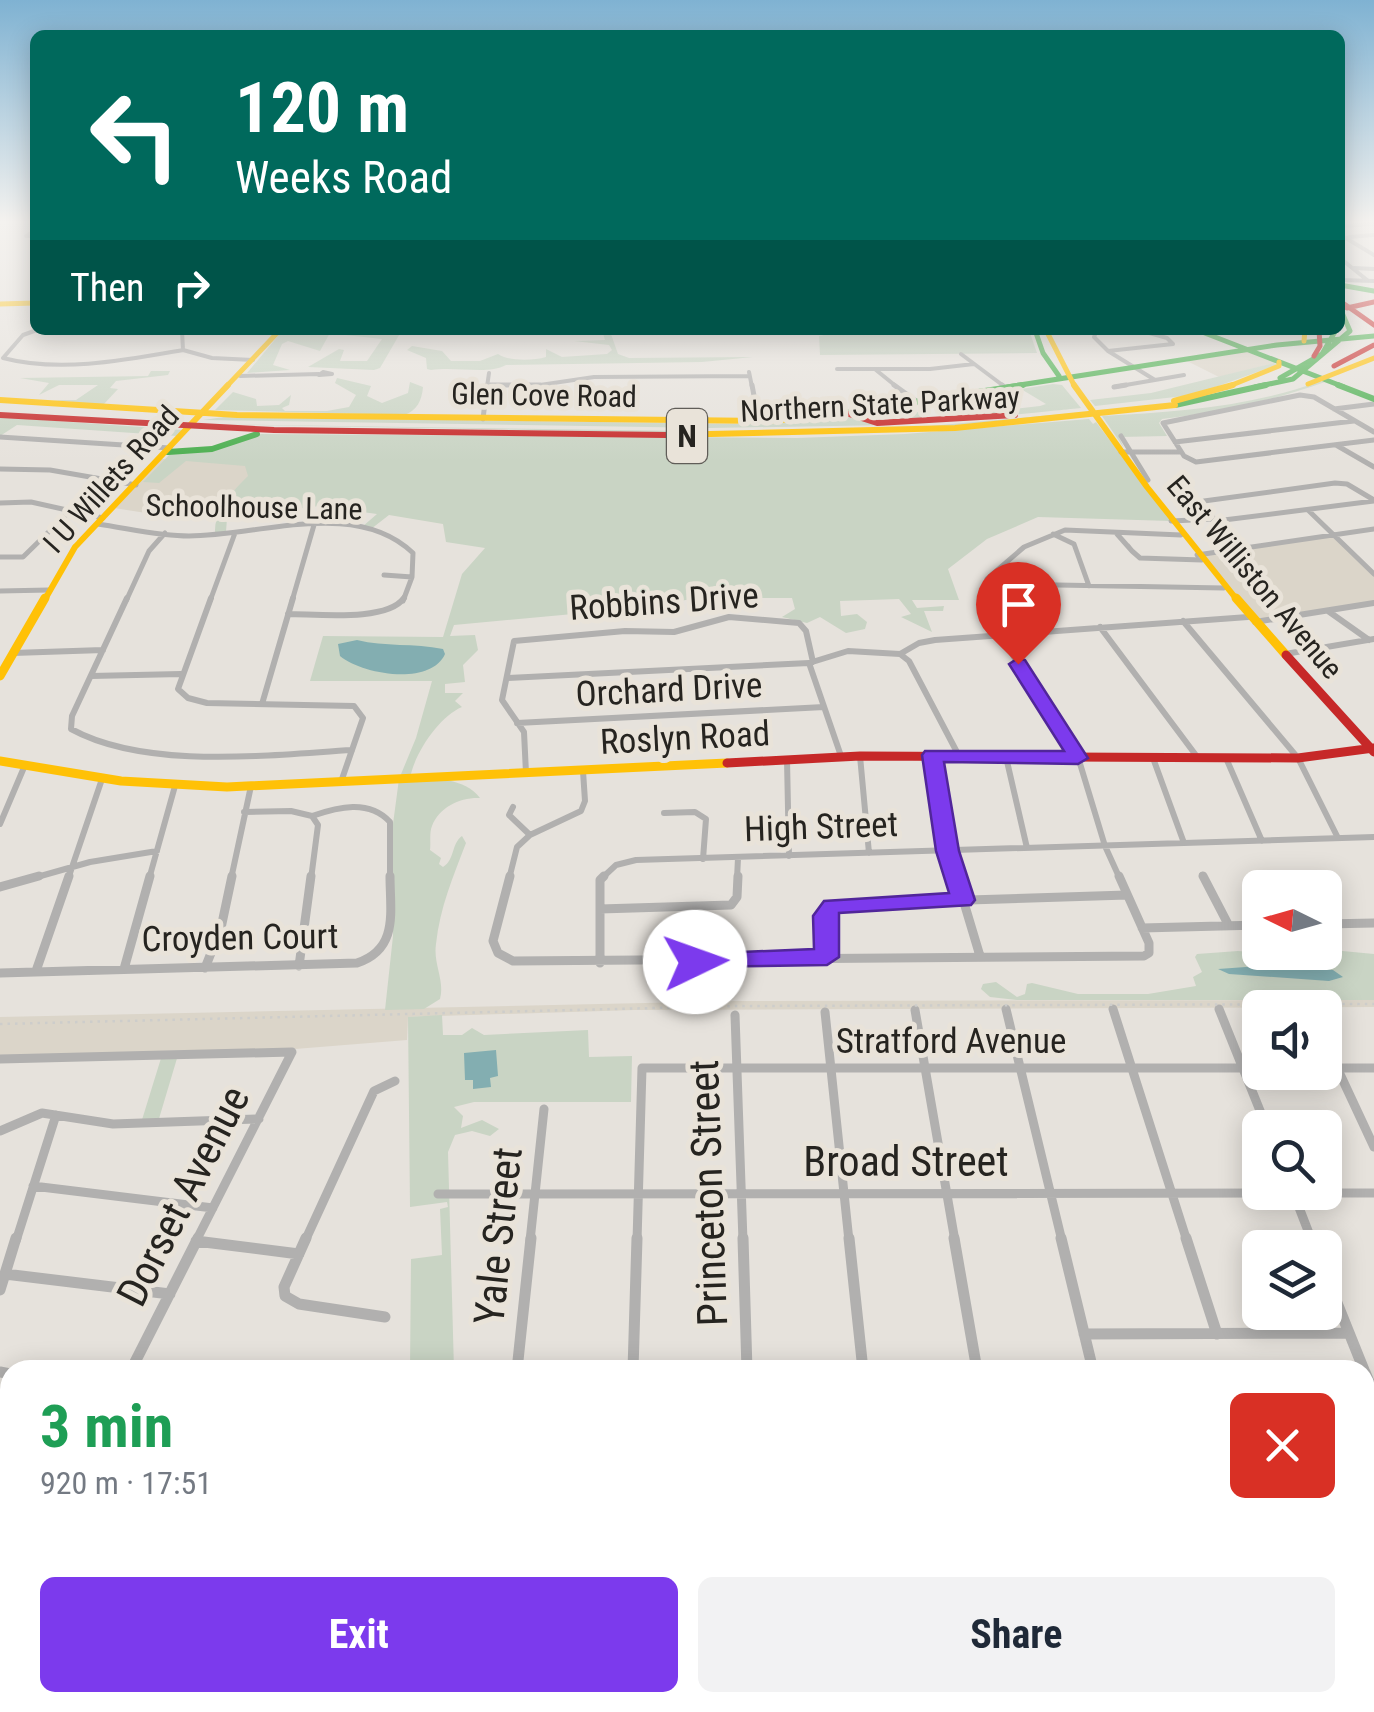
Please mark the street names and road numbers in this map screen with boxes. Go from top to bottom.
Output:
street label: Glen Cove Road [451,376,637,414]
street label: Northern State Parkway [739,379,1021,429]
street label: I U Willets Road [36,398,186,560]
road number: N [667,409,707,463]
street label: East Williston Avenue [1160,468,1350,686]
street label: Schoolhouse Lane [145,488,363,526]
street label: Robbins Drive [568,575,760,629]
street label: Orchard Drive [575,665,763,715]
street label: Roslyn Road [599,713,771,763]
street label: High Street [743,804,899,850]
street label: Croyden Court [141,916,339,960]
street label: Stratford Avenue [836,1021,1066,1062]
street label: Princeton Street [679,1059,737,1327]
street label: Dorset Avenue [107,1078,259,1314]
street label: Broad Street [803,1137,1009,1186]
street label: Yale Street [464,1145,532,1327]

